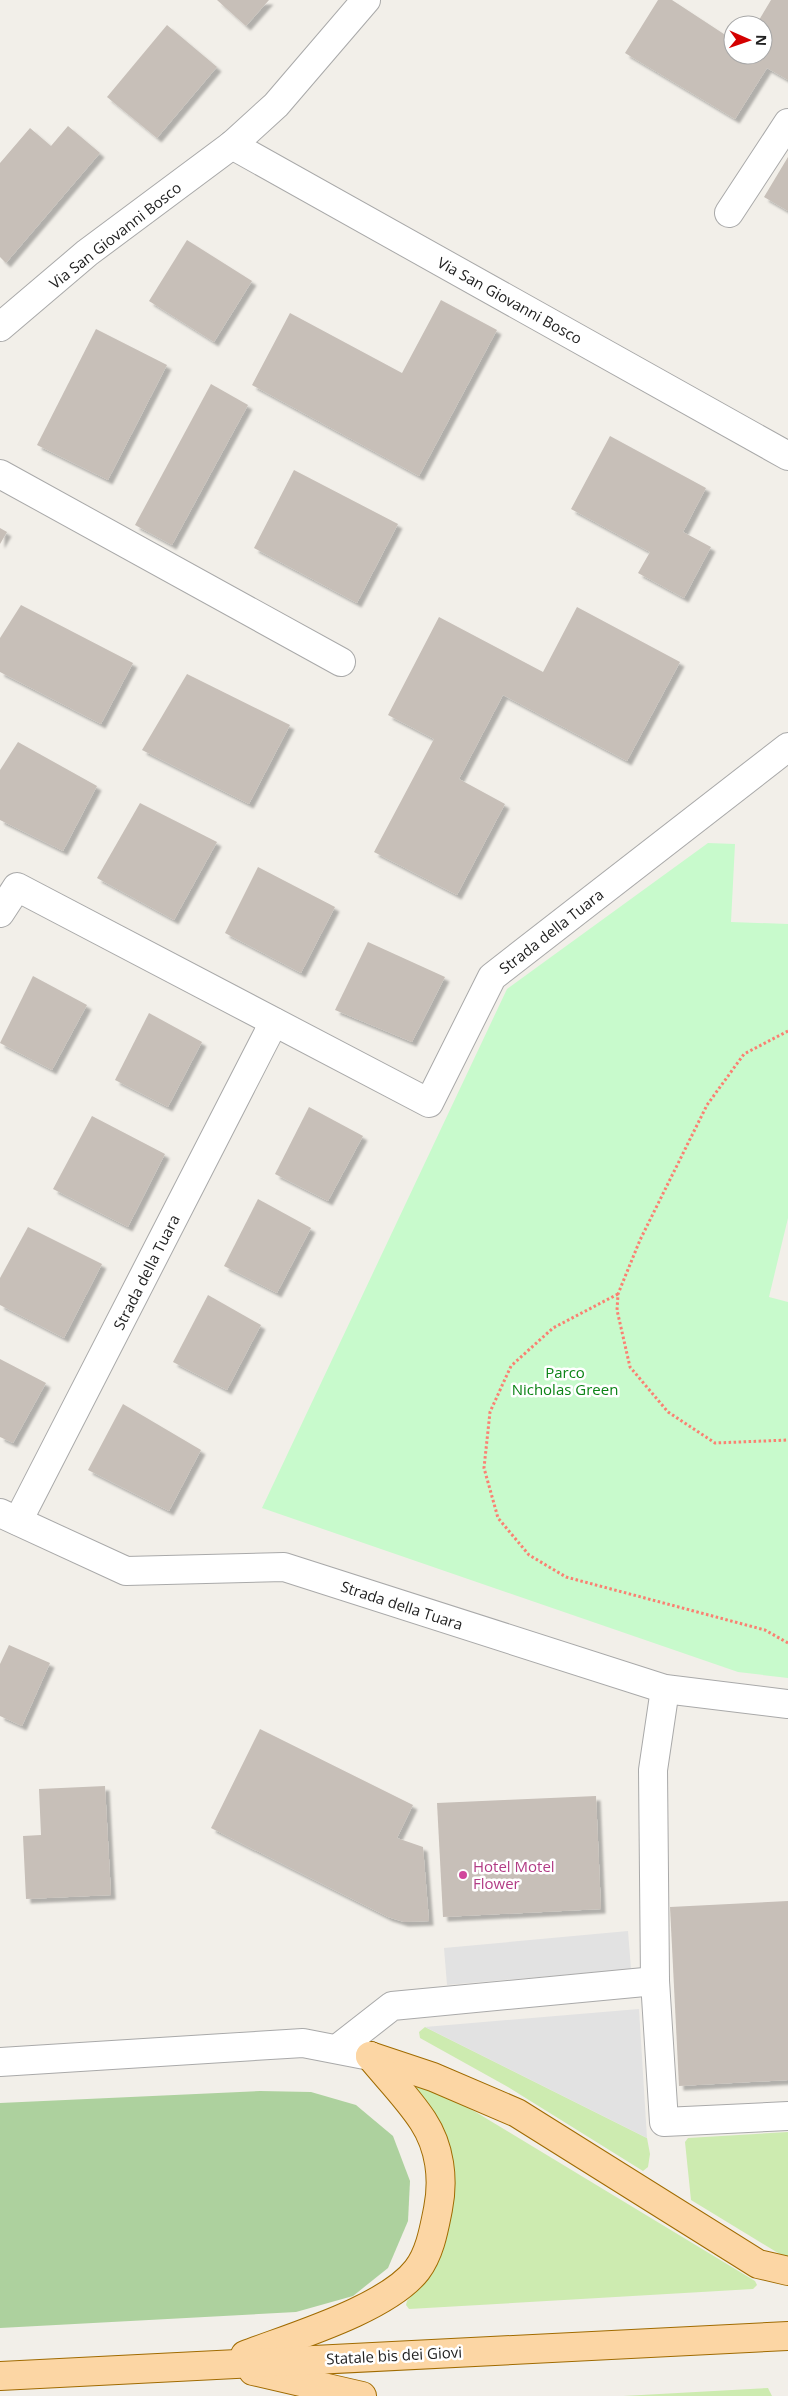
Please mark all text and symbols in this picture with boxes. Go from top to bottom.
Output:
north arrow [723,15,773,65]
text: N [752,34,771,46]
street label: Via San Giovanni Bosco [45,177,185,293]
street label: Via San Giovanni Bosco [434,252,586,348]
street label: Strada della Tuara [495,884,607,978]
street label: Strada della Tuara [108,1211,184,1333]
park label: Parco Nicholas Green [512,1362,618,1399]
street label: Strada della Tuara [338,1576,466,1634]
place label: Hotel Motel Flower [473,1856,555,1893]
marker: Hotel Motel Flower [457,1869,469,1881]
street label: Statale bis dei Giovi [326,2341,462,2369]

